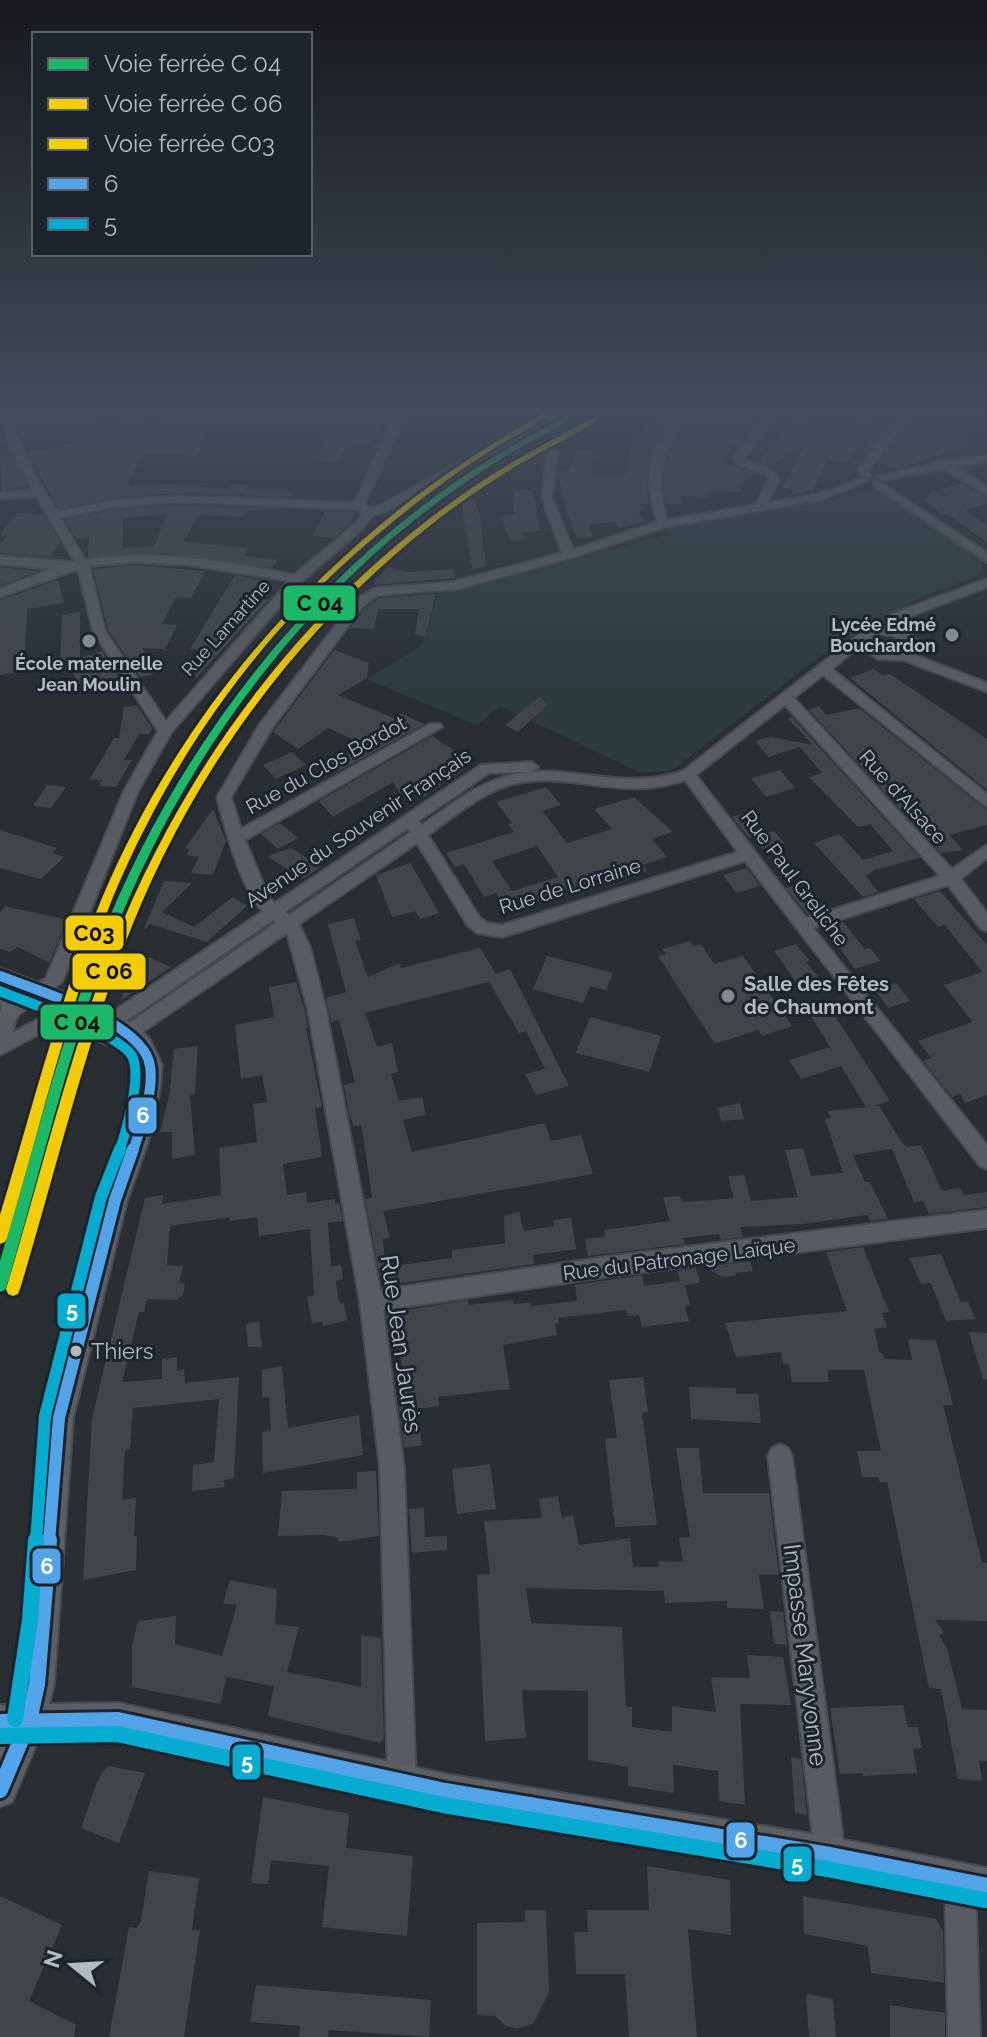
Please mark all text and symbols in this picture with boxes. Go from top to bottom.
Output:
legend [32,32,312,256]
text: Voie ferrée C 04 [104,49,281,78]
text: Voie ferrée C 06 [104,89,283,118]
text: Voie ferrée C03 [104,129,275,158]
text: 6 [104,169,118,198]
text: 5 [104,209,117,238]
street label: Rue Lamartine [177,575,274,680]
line badge: C 04 [282,584,357,622]
text: C 04 [297,590,343,616]
place label: Lycée Edmé Bouchardon [830,614,936,656]
marker: Lycée Edmé Bouchardon [943,626,961,644]
marker: École maternelle Jean Moulin [80,632,98,650]
place label: École maternelle Jean Moulin [15,653,163,695]
street label: Rue du Clos Bordot [242,711,411,819]
street label: Avenue du Souvenir Français [241,743,475,913]
street label: Rue d'Alsace [854,745,952,849]
street label: Rue Paul Greliche [736,805,854,951]
street label: Rue de Lorraine [496,853,644,919]
line badge: C03 [64,914,125,952]
text: C03 [74,920,114,946]
line badge: C 06 [71,952,147,991]
text: C 06 [85,958,133,984]
place label: Salle des Fêtes de Chaumont [744,972,889,1019]
marker: Salle des Fêtes de Chaumont [719,987,737,1005]
line badge: C 04 [39,1003,115,1041]
text: C 04 [54,1009,100,1035]
line badge: 6 [127,1096,158,1135]
text: 6 [136,1102,150,1128]
street label: Rue du Patronage Laïque [561,1233,797,1285]
street label: Rue Jean Jaurès [375,1253,428,1435]
line badge: 5 [56,1292,87,1330]
text: 5 [66,1297,78,1323]
place label: Thiers [91,1338,153,1364]
marker: Thiers [68,1343,84,1359]
street label: Impasse Maryvonne [777,1542,834,1768]
line badge: 6 [31,1547,62,1585]
text: 6 [40,1553,54,1579]
line badge: 5 [231,1743,262,1781]
text: 5 [241,1749,253,1775]
line badge: 6 [725,1821,756,1859]
text: 6 [734,1827,748,1853]
line badge: 5 [782,1845,813,1883]
text: 5 [791,1851,803,1877]
north arrow [32,1925,112,2005]
text: N [38,1947,68,1971]

